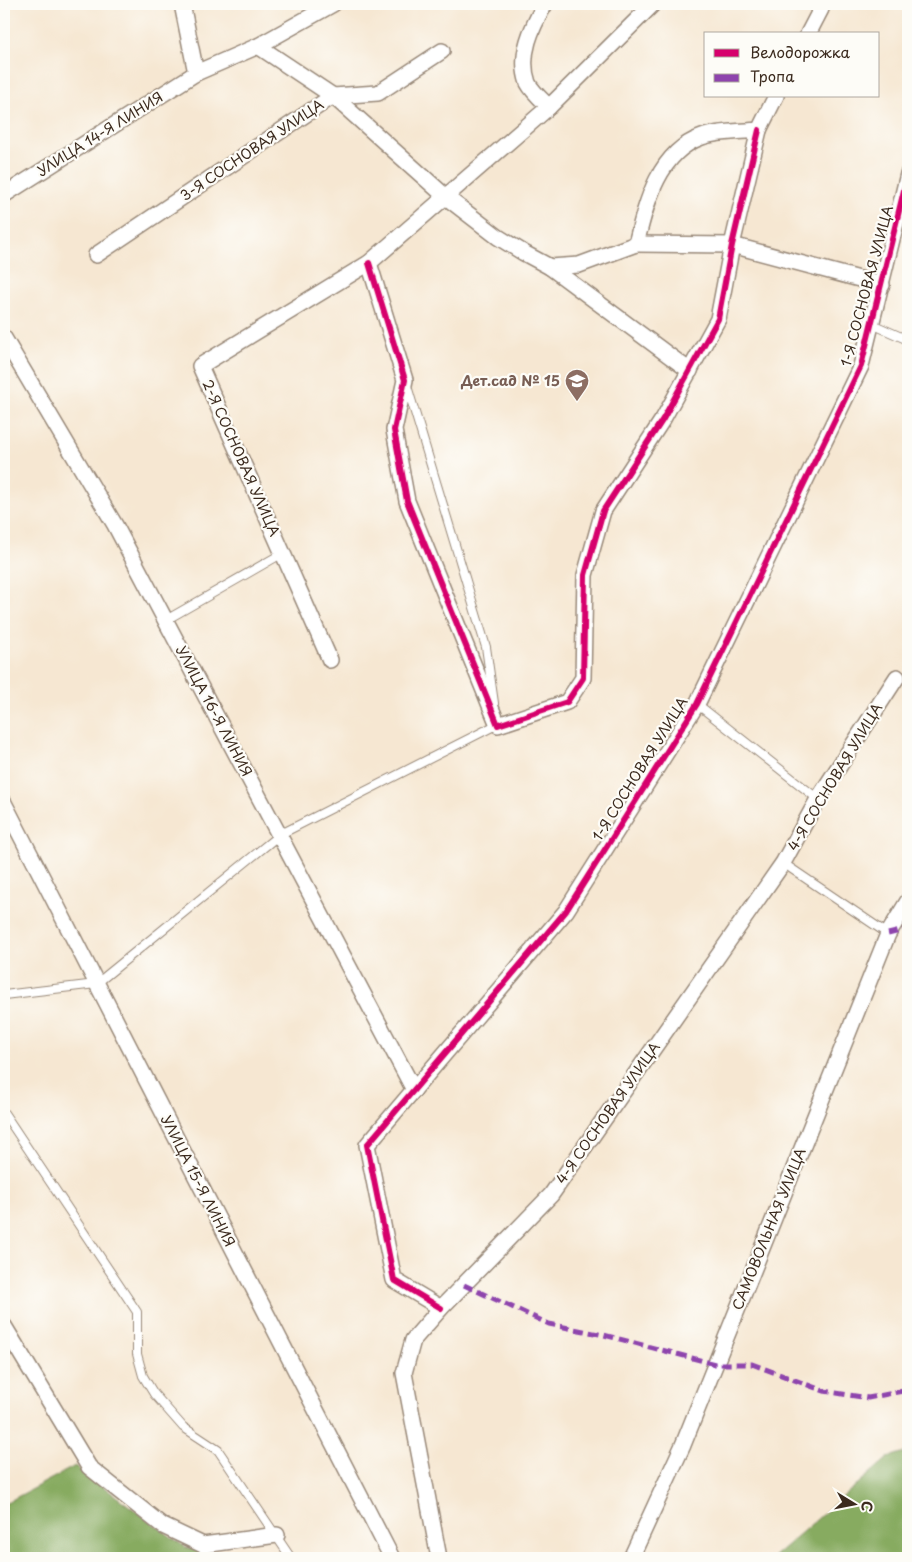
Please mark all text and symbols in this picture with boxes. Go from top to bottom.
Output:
legend [704,32,880,98]
text: Велодорожка [750,40,851,63]
text: Тропа [750,64,795,87]
street label: УЛИЦА 14-Я ЛИНИЯ [33,86,167,181]
street label: 3-Я СОСНОВАЯ УЛИЦА [176,93,328,206]
street label: 1-Я СОСНОВАЯ УЛИЦА [835,203,898,369]
school or university icon: Дет.сад № 15 [564,368,590,402]
place label: Дет.сад № 15 [460,370,560,391]
street label: 2-Я СОСНОВАЯ УЛИЦА [197,376,286,540]
street label: УЛИЦА 16-Я ЛИНИЯ [171,642,258,780]
street label: 1-Я СОСНОВАЯ УЛИЦА [587,693,693,845]
street label: 4-Я СОСНОВАЯ УЛИЦА [782,699,887,855]
street label: 4-Я СОСНОВАЯ УЛИЦА [551,1037,665,1188]
street label: УЛИЦА 15-Я ЛИНИЯ [156,1111,241,1250]
street label: САМОВОЛЬНАЯ УЛИЦА [726,1144,811,1313]
north arrow [830,1480,880,1530]
text: С [856,1499,879,1513]

